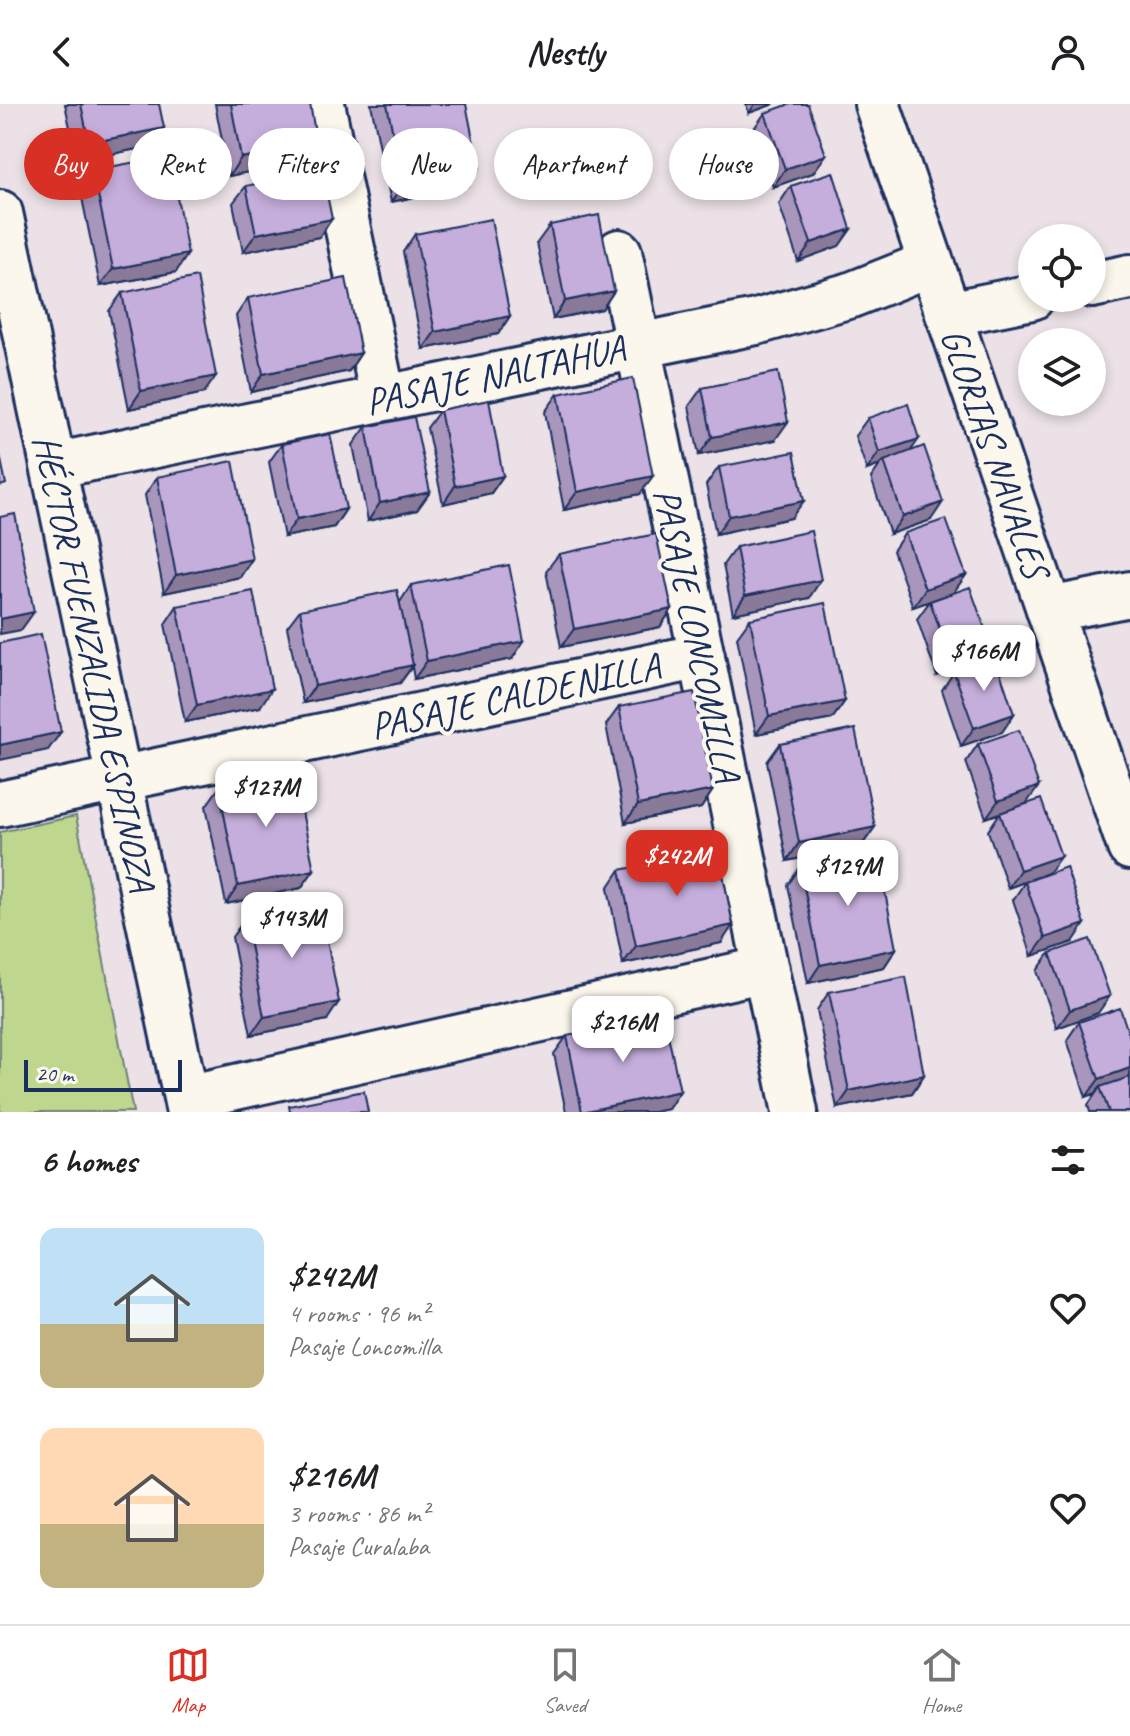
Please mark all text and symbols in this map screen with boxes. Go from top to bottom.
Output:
text: Nestly [526,29,604,75]
icon: back [40,30,84,74]
icon: person [1046,30,1090,74]
chip: Buy [24,128,114,200]
chip: Rent [130,128,232,200]
chip: Filters [248,128,365,200]
chip: New [381,128,478,200]
chip: Apartment [494,128,653,200]
chip: House [669,128,779,200]
map controls [1018,224,1106,416]
button: locate [1018,224,1106,312]
street label: GLORIAS NAVALES [930,322,1061,588]
street label: PASAJE NALTAHUA [361,324,631,425]
button: layers [1018,328,1106,416]
street label: HÉCTOR FUENZALIDA ESPINOZA [23,431,166,897]
street label: PASAJE LONCOMILLA [643,484,751,788]
pin: $166M [928,625,1040,693]
text: $166M [951,634,1017,667]
street label: PASAJE CALDENILLA [366,642,666,750]
pin: $127M [210,761,322,829]
text: $127M [233,770,299,803]
pin: $242M [621,830,733,898]
text: $242M [644,839,710,872]
pin: $129M [792,840,904,908]
text: $129M [815,849,881,882]
pin: $143M [236,892,348,960]
text: $143M [259,901,325,934]
pin: $216M [567,996,679,1064]
text: $216M [590,1005,656,1038]
scale bar [24,1056,182,1092]
text: 20 m [36,1060,73,1088]
icon: filters [1046,1138,1090,1182]
text: 6 homes [40,1139,137,1182]
text: $242M [288,1254,374,1297]
icon: home [104,1260,200,1356]
icon: heart [1046,1286,1090,1330]
text: 4 rooms · 96 m² [288,1297,429,1330]
text: Pasaje Loncomilla [288,1330,441,1363]
text: $216M [288,1454,375,1497]
icon: home [104,1460,200,1556]
icon: heart [1046,1486,1090,1530]
text: 3 rooms · 86 m² [288,1497,429,1530]
text: Pasaje Curalaba [288,1530,429,1563]
tab: Map [166,1643,210,1719]
tab: Saved [543,1643,587,1719]
tab: Home [920,1643,964,1719]

